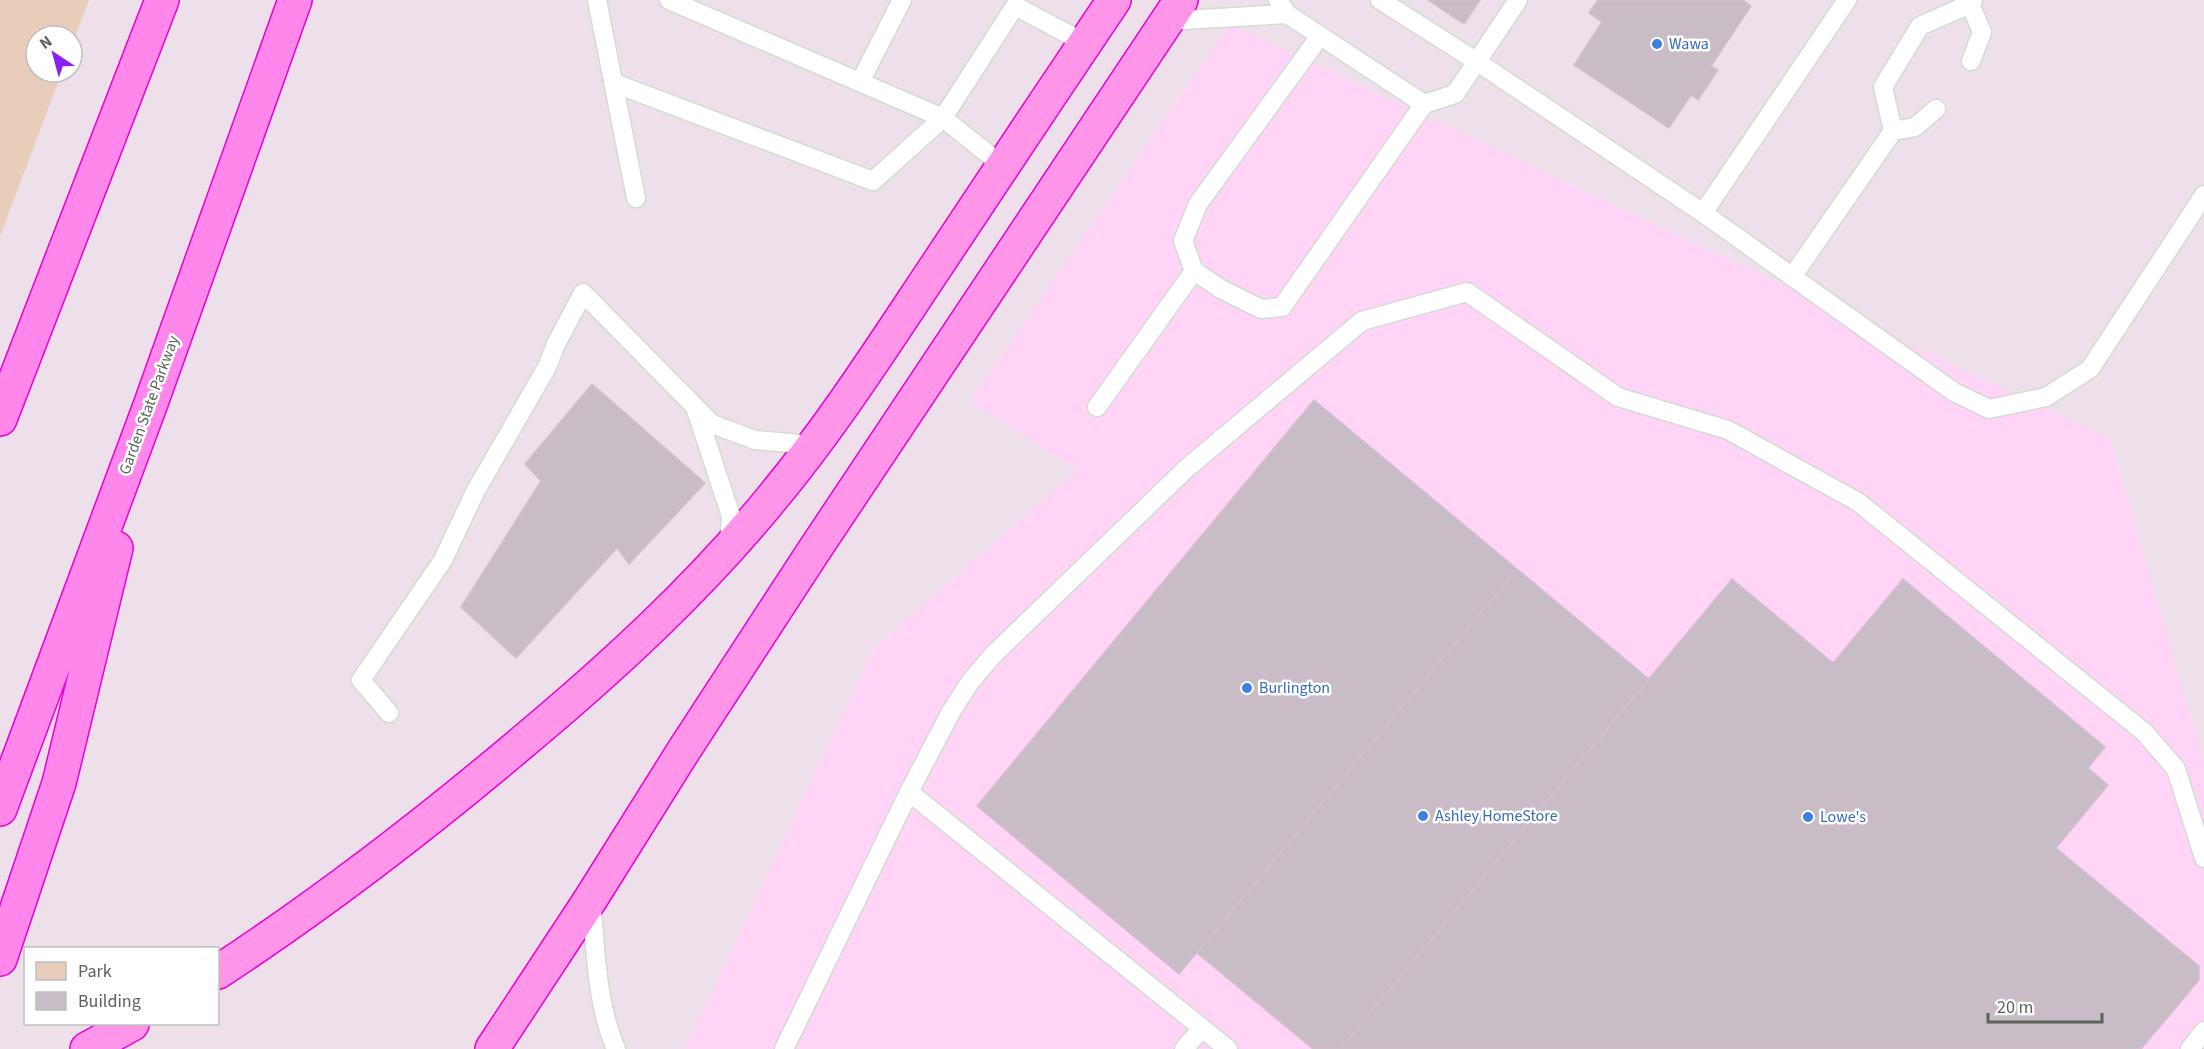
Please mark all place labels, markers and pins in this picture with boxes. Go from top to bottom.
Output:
place label: Wawa [1669,33,1709,55]
marker: Wawa [1650,37,1664,51]
place label: Burlington [1259,677,1330,699]
marker: Burlington [1240,681,1254,695]
place label: Ashley HomeStore [1435,805,1558,827]
place label: Lowe's [1820,806,1866,828]
marker: Ashley HomeStore [1416,809,1430,823]
marker: Lowe's [1801,810,1815,824]

